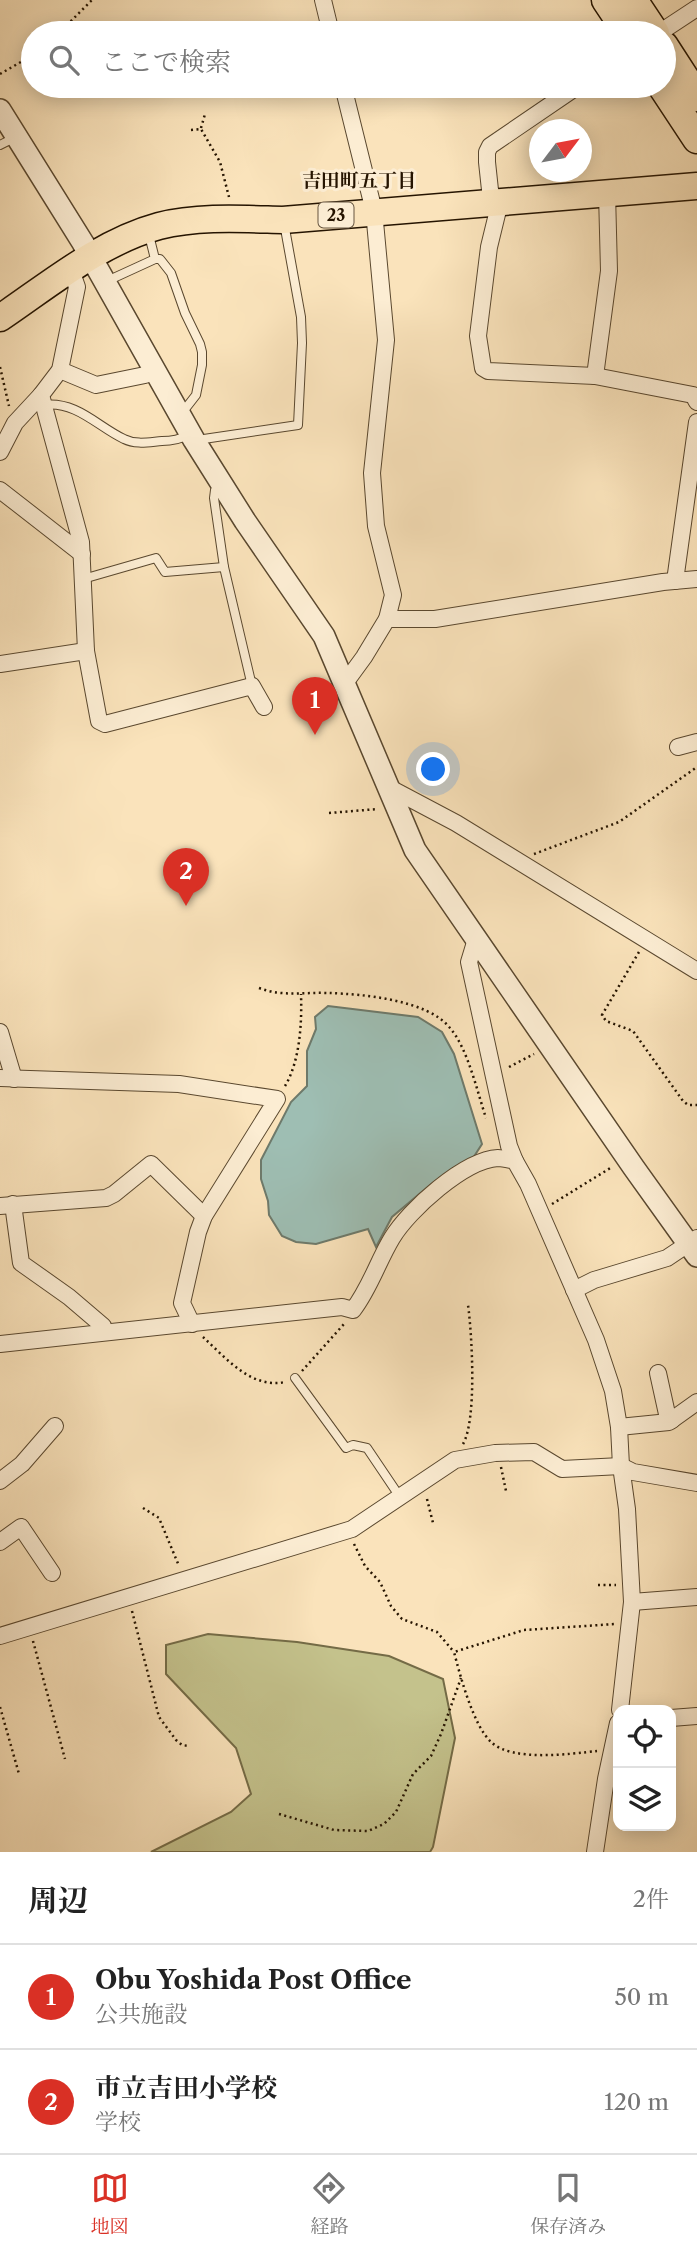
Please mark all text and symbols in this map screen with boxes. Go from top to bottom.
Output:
search box [21,21,676,98]
icon: search [45,41,83,79]
text: ここで検索 [101,46,231,78]
north arrow [529,119,592,182]
district label: 吉田町五丁目 [302,169,416,192]
road number: 23 [318,202,354,228]
pin: 1 [292,677,338,735]
your location [416,752,450,786]
pin: 2 [163,848,209,906]
map controls [613,1705,676,1831]
button: locate [613,1705,676,1768]
button: layers [613,1768,676,1831]
text: 周辺 [28,1882,88,1919]
text: 2件 [633,1885,669,1913]
text: Obu Yoshida Post Office [95,1964,412,1996]
text: 1 [46,1983,56,2011]
text: 50 m [614,1983,669,2011]
text: 公共施設 [95,2000,187,2028]
text: 市立吉田小学校 [95,2072,277,2104]
text: 2 [44,2088,58,2116]
text: 120 m [604,2088,669,2116]
text: 学校 [95,2108,141,2136]
tab: 地図 [91,2169,129,2238]
tab: 経路 [310,2169,348,2238]
tab: 保存済み [530,2169,606,2238]

